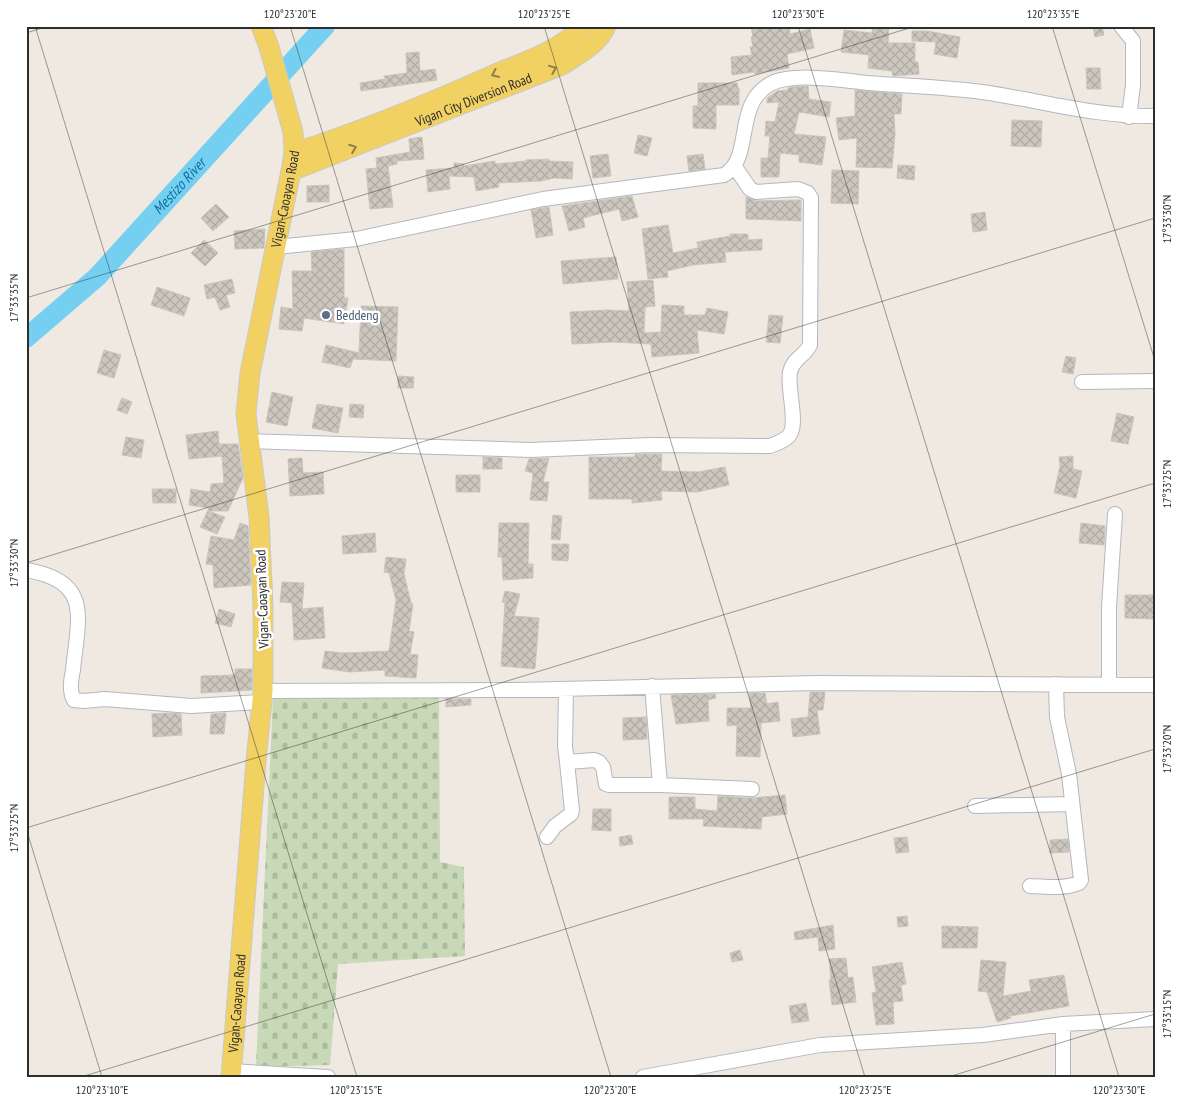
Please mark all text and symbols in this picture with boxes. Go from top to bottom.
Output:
text: 120°23'20"E [264,6,316,21]
text: 120°23'25"E [518,6,570,21]
text: 120°23'30"E [772,6,824,21]
text: 120°23'35"E [1027,6,1079,21]
one-way arrow [548,64,557,75]
one-way arrow [491,68,500,79]
street label: Vigan City Diversion Road [412,69,534,131]
one-way arrow [348,144,357,154]
street label: Vigan-Caoayan Road [266,149,303,250]
water label: Mestizo River [148,152,211,218]
text: 17°33'30"N [1159,195,1174,243]
text: 17°33'35"N [6,274,21,322]
place label: Beddeng [336,306,378,324]
marker: Beddeng [320,309,332,321]
text: 17°33'25"N [1159,460,1174,508]
text: 17°33'30"N [6,539,21,587]
street label: Vigan-Caoayan Road [251,549,273,650]
text: 17°33'20"N [1159,725,1174,773]
text: 17°33'25"N [6,804,21,852]
street label: Vigan-Caoayan Road [224,953,250,1054]
text: 17°33'15"N [1159,990,1174,1038]
text: 120°23'10"E [76,1082,128,1097]
text: 120°23'15"E [330,1082,382,1097]
text: 120°23'20"E [584,1082,636,1097]
text: 120°23'25"E [839,1082,891,1097]
text: 120°23'30"E [1093,1082,1145,1097]

